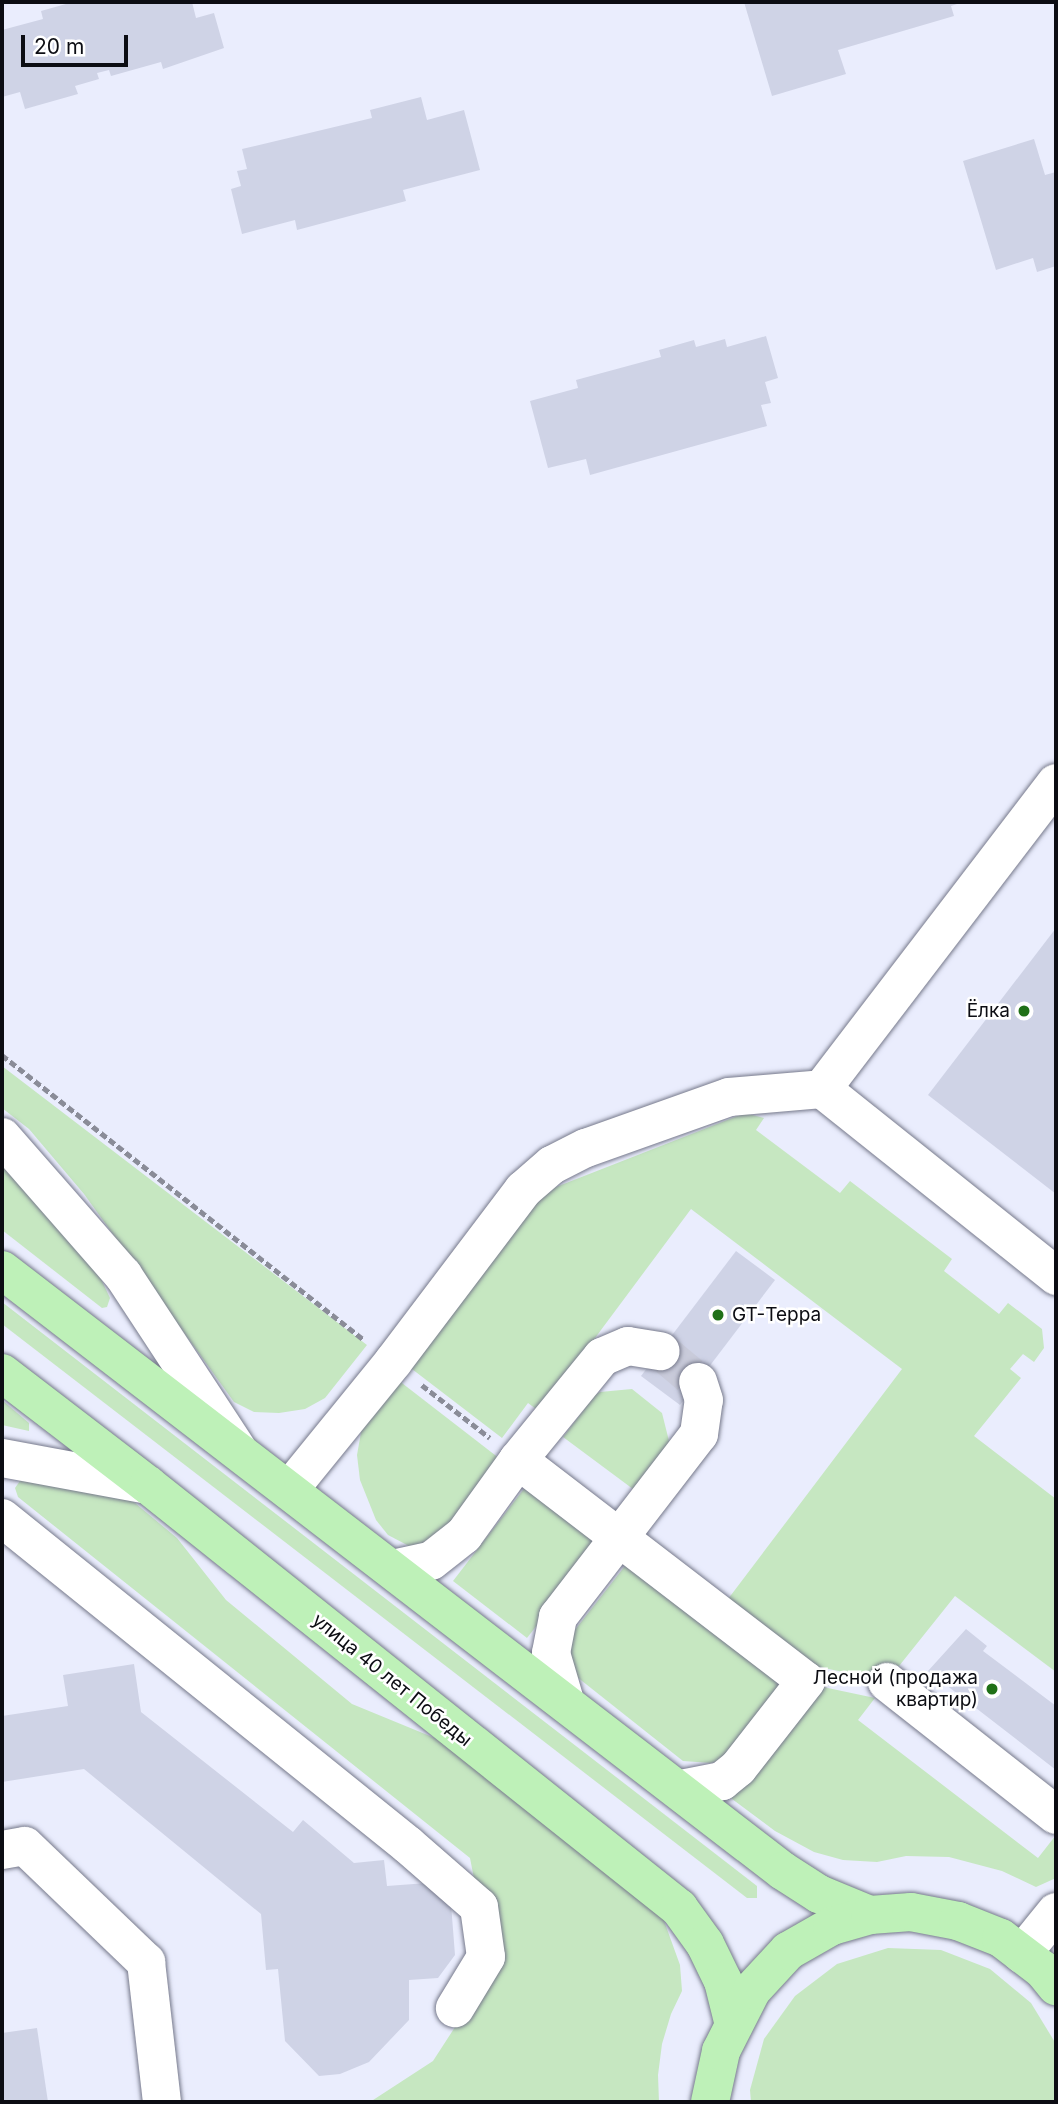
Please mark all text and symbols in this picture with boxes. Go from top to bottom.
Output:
scale bar [24,21,131,65]
text: 20 m [34,34,84,59]
place label: Ёлка [967,1000,1010,1022]
marker: Ёлка [1016,1003,1032,1019]
place label: GT-Терра [732,1304,821,1326]
marker: GT-Терра [710,1307,726,1323]
street label: улица 40 лет Победы [308,1609,476,1751]
place label: Лесной (продажа квартир) [813,1667,978,1711]
marker: Лесной (продажа квартир) [984,1681,1000,1697]

